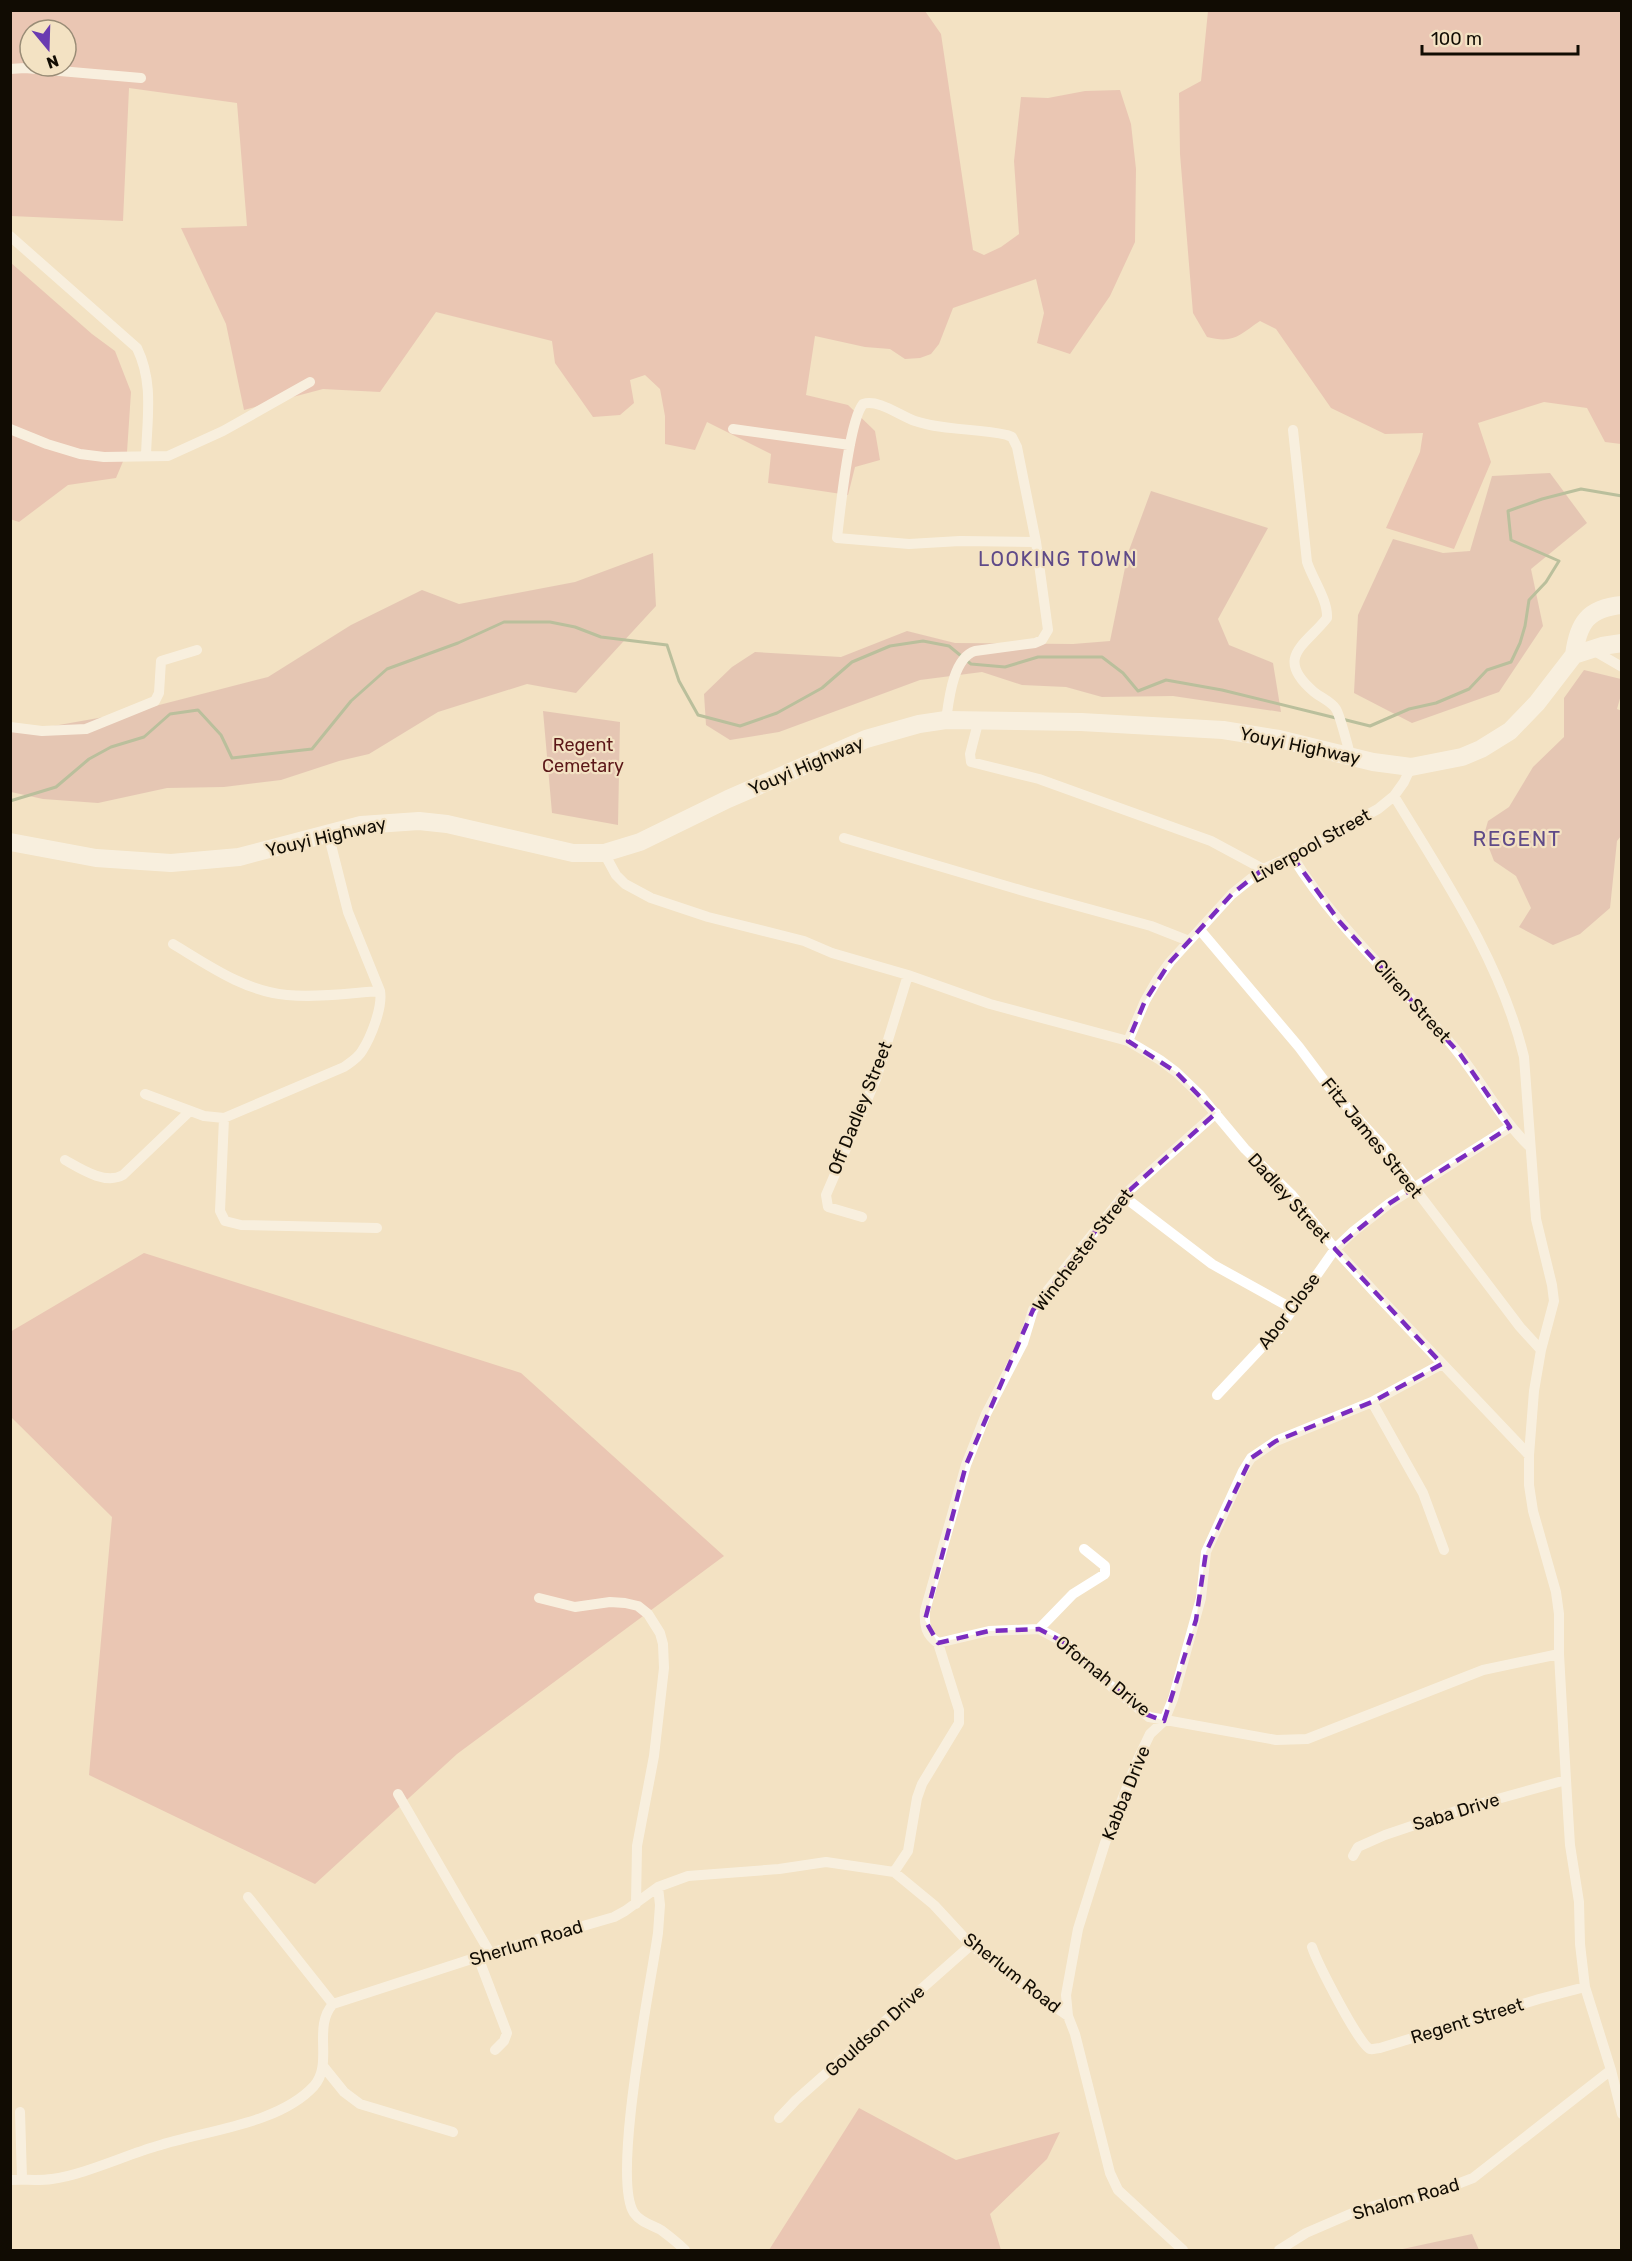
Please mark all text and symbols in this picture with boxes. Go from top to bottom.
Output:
north arrow [18,18,78,78]
scale bar [1422,18,1578,56]
text: 100 m [1431,28,1482,50]
text: N [44,51,61,73]
district label: LOOKING TOWN [978,547,1138,571]
street label: Youyi Highway [1238,722,1362,770]
street label: Youyi Highway [745,732,867,800]
park label: Regent Cemetary [542,734,624,777]
street label: Liverpool Street [1247,804,1375,888]
street label: Youyi Highway [264,812,388,862]
district label: REGENT [1472,826,1562,851]
street label: Cliren Street [1369,955,1455,1047]
street label: Off Dadley Street [823,1038,897,1178]
street label: Fitz James Street [1317,1073,1427,1203]
street label: Dadley Street [1243,1149,1335,1247]
street label: Winchester Street [1028,1184,1138,1316]
street label: Abor Close [1253,1268,1325,1354]
street label: Ofornah Drive [1051,1631,1155,1721]
street label: Kabba Drive [1097,1743,1155,1843]
street label: Saba Drive [1410,1788,1502,1836]
street label: Sherlum Road [467,1915,585,1971]
street label: Sherlum Road [959,1928,1065,2018]
street label: Gouldson Drive [821,1980,929,2082]
street label: Regent Street [1408,1993,1526,2049]
street label: Shalom Road [1350,2173,1462,2225]

